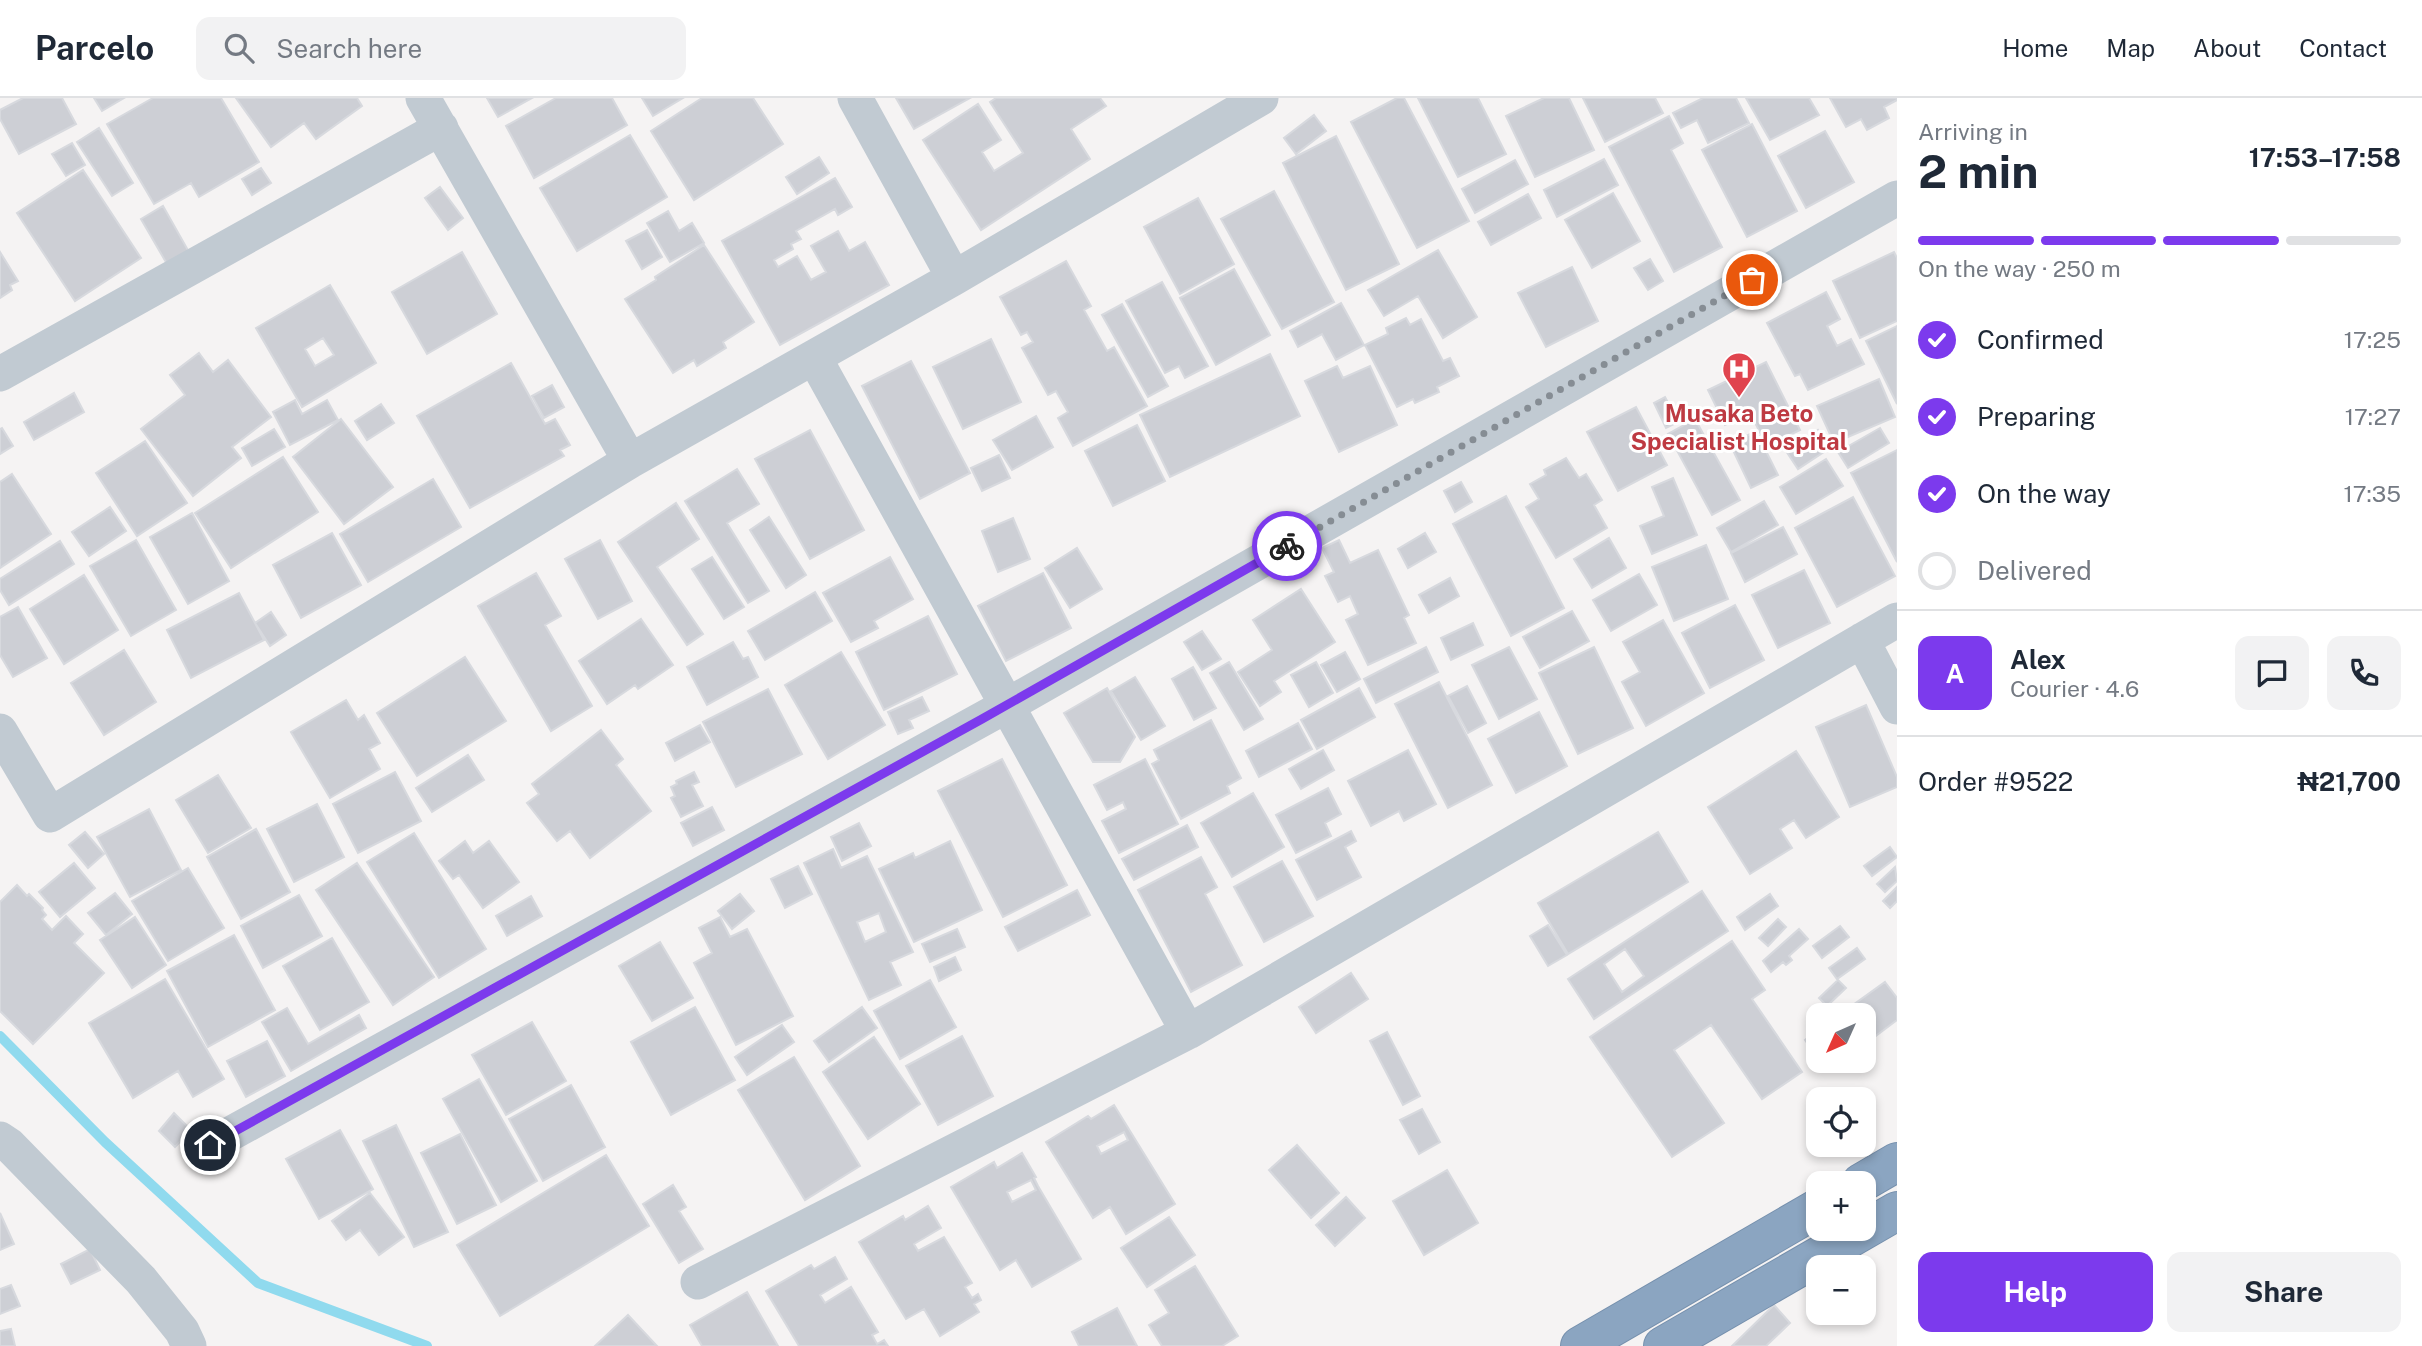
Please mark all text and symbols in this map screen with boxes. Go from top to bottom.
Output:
search box [196,17,686,80]
text: Parcelo [35,29,154,67]
icon: search [220,29,258,67]
text: Search here [276,33,422,64]
text: Home [2002,34,2068,62]
text: Map [2106,34,2155,62]
text: About [2193,34,2261,62]
text: Contact [2299,34,2387,62]
text: Arriving in [1918,118,2028,145]
text: 17:53–17:58 [2249,142,2401,173]
text: 2 min [1918,144,2038,198]
pin [1722,250,1782,310]
text: On the way · 250 m [1918,255,2121,282]
icon: bag [1733,261,1771,299]
icon: check [1918,321,1956,359]
text: Confirmed [1977,324,2104,355]
text: 17:25 [2344,326,2401,353]
hospital icon: Musaka Beto Specialist Hospital [1720,350,1758,399]
icon: check [1918,398,1956,436]
place label: Musaka Beto Specialist Hospital [1630,399,1848,455]
text: Preparing [1977,401,2096,432]
text: 17:27 [2345,403,2401,430]
icon: check [1918,475,1956,513]
text: On the way [1977,478,2111,509]
text: 17:35 [2343,480,2401,507]
courier [1252,511,1322,581]
icon: bike [1268,527,1306,565]
text: Delivered [1977,555,2092,586]
button: chat [2235,636,2309,710]
button: phone [2327,636,2401,710]
text: Alex [2010,644,2066,675]
text: A [1946,658,1964,689]
text: Courier · 4.6 [2010,675,2139,702]
text: Order #9522 [1918,766,2073,797]
text: ₦21,700 [2297,766,2401,797]
north arrow [1806,1003,1876,1073]
map controls [1806,1003,1876,1325]
button: locate [1806,1087,1876,1157]
pin [180,1115,240,1175]
icon: home [191,1126,229,1164]
button: + [1806,1171,1876,1241]
button: Help [1918,1252,2153,1332]
button: Share [2167,1252,2401,1332]
button: − [1806,1255,1876,1325]

